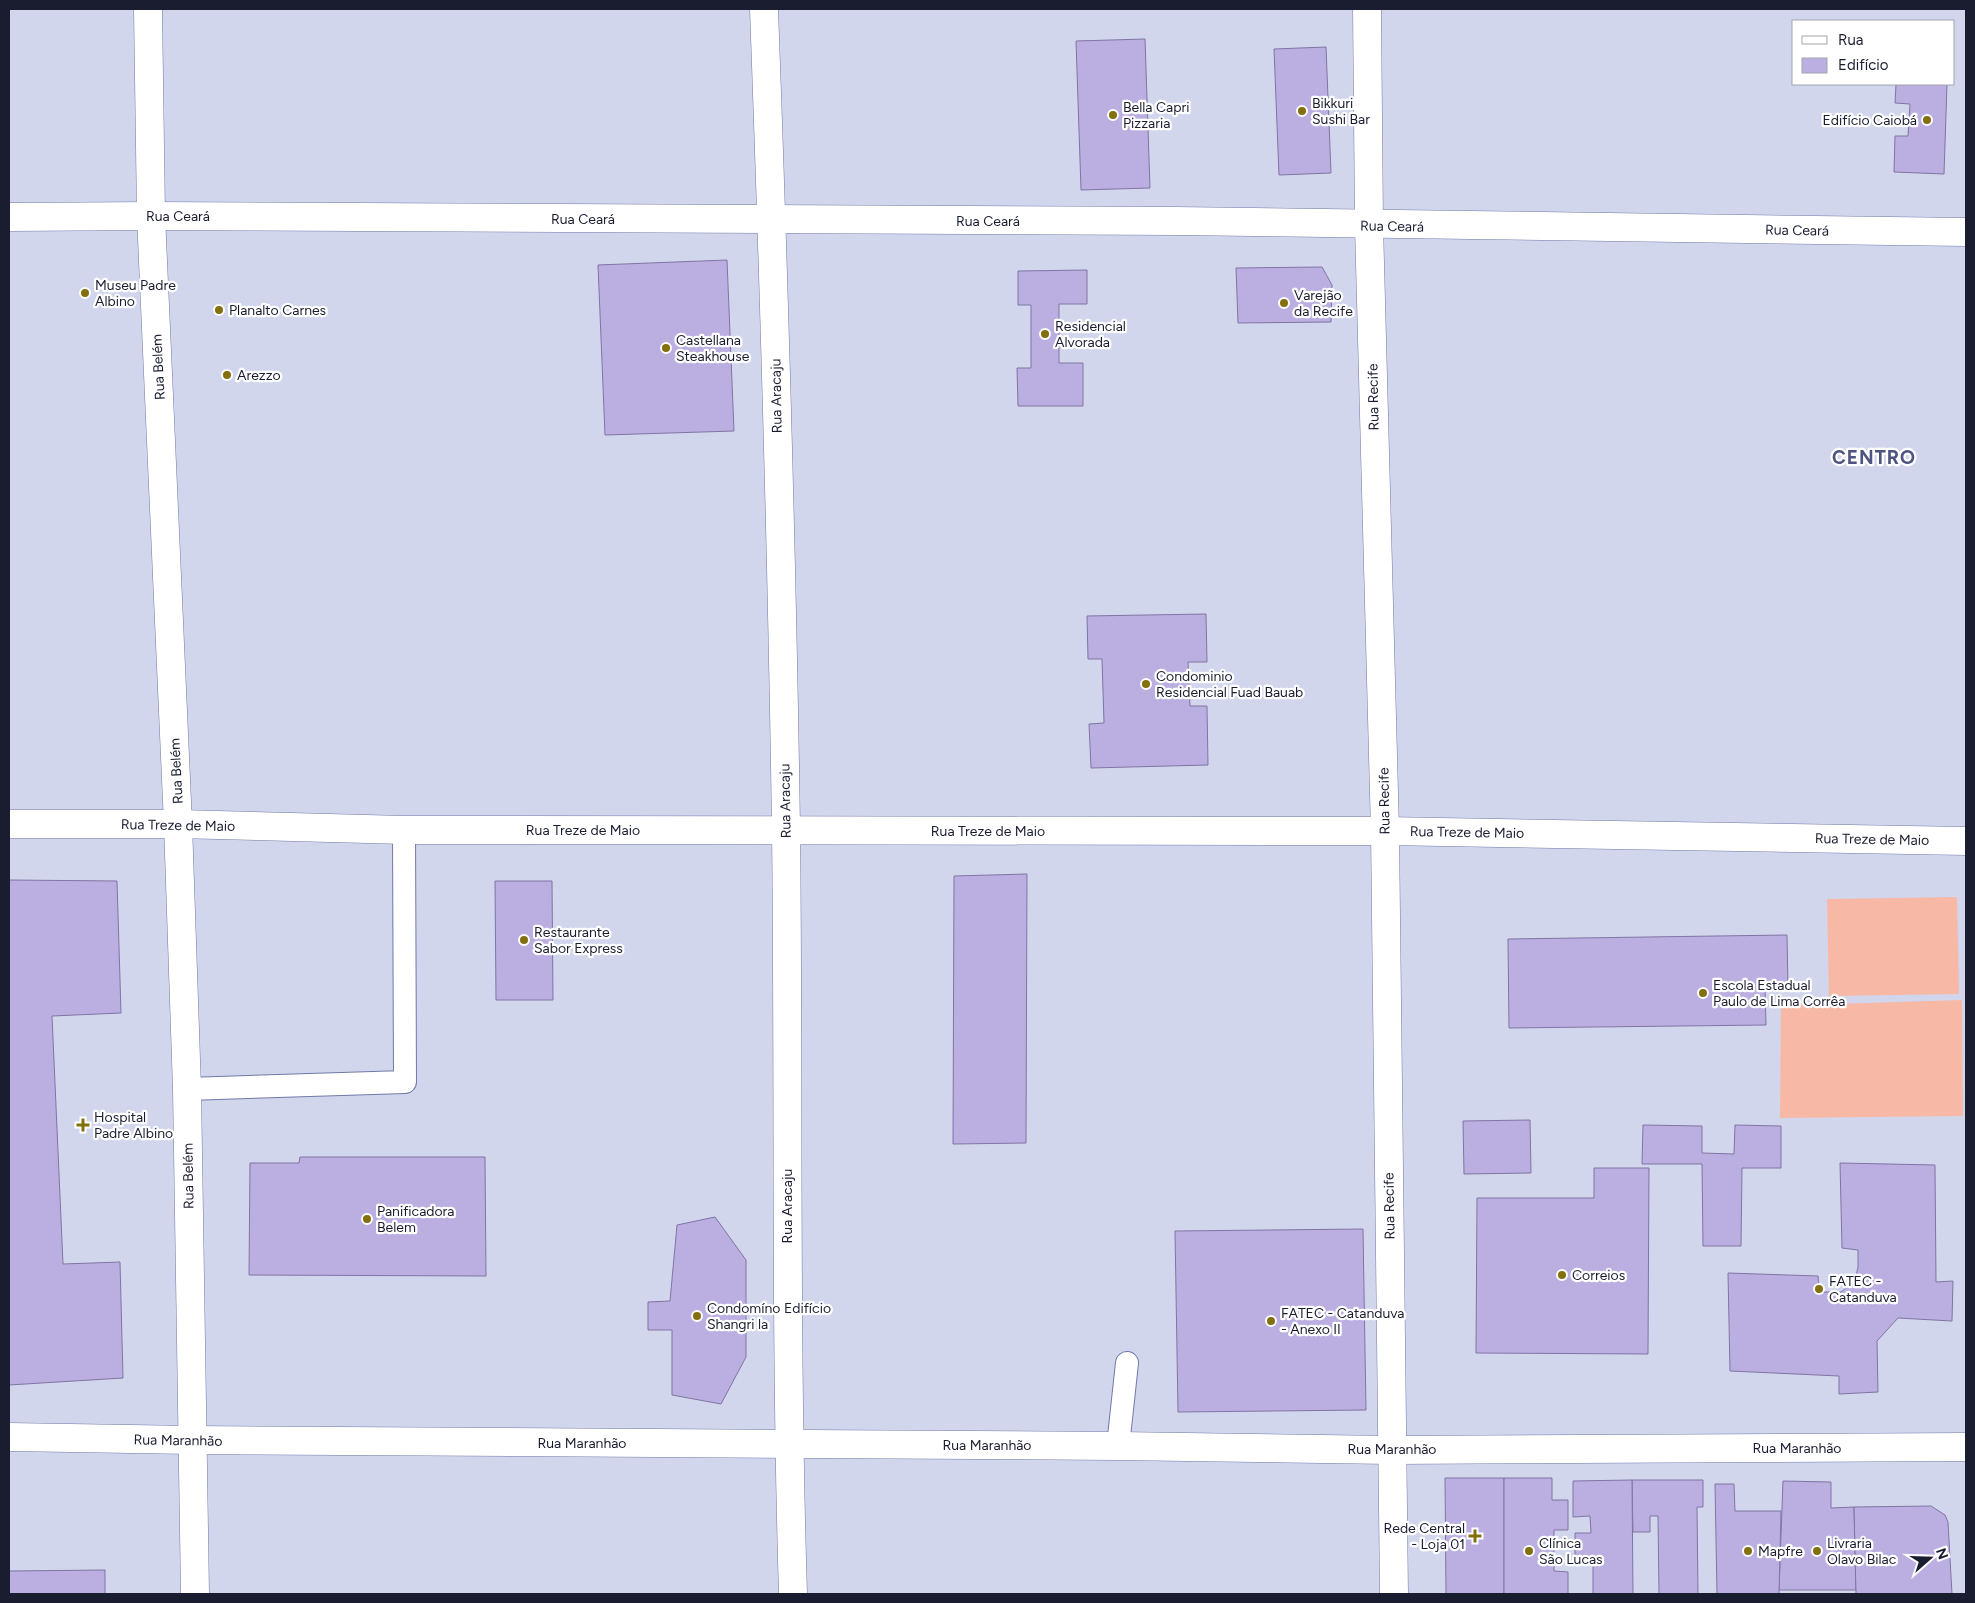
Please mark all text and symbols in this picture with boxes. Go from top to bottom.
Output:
legend [1792,20,1955,85]
text: Rua [1838,31,1863,49]
text: Edifício [1838,56,1889,74]
place label: Bikkuri Sushi Bar [1312,95,1370,128]
place label: Bella Capri Pizzaria [1123,99,1189,132]
marker: Bikkuri Sushi Bar [1296,105,1308,117]
marker: Bella Capri Pizzaria [1107,109,1119,121]
place label: Edifício Caiobá [1823,112,1917,129]
marker: Edifício Caiobá [1921,114,1933,126]
street label: Rua Ceará [146,208,210,225]
street label: Rua Ceará [551,211,615,228]
street label: Rua Ceará [956,213,1020,230]
street label: Rua Ceará [1360,217,1424,236]
street label: Rua Ceará [1765,221,1829,240]
place label: Museu Padre Albino [95,277,176,310]
marker: Museu Padre Albino [79,287,91,299]
place label: Varejão da Recife [1294,287,1353,320]
marker: Varejão da Recife [1278,297,1290,309]
place label: Planalto Carnes [229,302,326,319]
marker: Planalto Carnes [213,304,225,316]
place label: Residencial Alvorada [1055,318,1126,351]
marker: Residencial Alvorada [1039,328,1051,340]
place label: Castellana Steakhouse [676,332,750,365]
street label: Rua Belém [148,333,169,400]
marker: Castellana Steakhouse [660,342,672,354]
street label: Rua Aracaju [767,358,786,434]
street label: Rua Recife [1364,363,1383,431]
place label: Arezzo [237,367,281,384]
marker: Arezzo [221,369,233,381]
district label: CENTRO [1832,446,1916,469]
place label: Condominio Residencial Fuad Bauab [1156,668,1303,701]
marker: Condominio Residencial Fuad Bauab [1140,678,1152,690]
street label: Rua Belém [166,737,187,804]
street label: Rua Aracaju [776,763,795,839]
street label: Rua Recife [1375,767,1394,835]
street label: Rua Treze de Maio [121,816,235,835]
street label: Rua Treze de Maio [526,822,640,839]
street label: Rua Treze de Maio [931,823,1045,840]
street label: Rua Treze de Maio [1410,823,1524,842]
street label: Rua Treze de Maio [1815,830,1929,849]
place label: Restaurante Sabor Express [534,924,623,957]
marker: Restaurante Sabor Express [518,934,530,946]
place label: Escola Estadual Paulo de Lima Corrêa [1713,977,1845,1010]
marker: Escola Estadual Paulo de Lima Corrêa [1697,987,1709,999]
place label: Hospital Padre Albino [94,1109,173,1142]
marker: Hospital Padre Albino [76,1118,90,1132]
street label: Rua Belém [179,1143,198,1209]
street label: Rua Aracaju [779,1169,796,1243]
street label: Rua Recife [1380,1172,1399,1240]
place label: Panificadora Belem [377,1203,455,1236]
marker: Panificadora Belem [361,1213,373,1225]
place label: Correios [1572,1267,1625,1284]
marker: Correios [1556,1269,1568,1281]
place label: FATEC - Catanduva [1829,1273,1897,1306]
marker: FATEC - Catanduva [1813,1283,1825,1295]
place label: Condomíno Edifício Shangri la [707,1300,831,1333]
place label: FATEC - Catanduva - Anexo II [1281,1305,1404,1338]
marker: Condomíno Edifício Shangri la [691,1310,703,1322]
marker: FATEC - Catanduva - Anexo II [1265,1315,1277,1327]
street label: Rua Maranhão [133,1431,223,1450]
street label: Rua Maranhão [538,1435,626,1452]
street label: Rua Maranhão [943,1437,1031,1454]
street label: Rua Maranhão [1753,1440,1841,1457]
street label: Rua Maranhão [1348,1441,1436,1458]
place label: Rede Central - Loja 01 [1383,1520,1465,1553]
marker: Rede Central - Loja 01 [1469,1530,1481,1542]
north arrow [1905,1533,1955,1583]
place label: Clínica São Lucas [1539,1535,1603,1568]
place label: Livraria Olavo Bilac [1827,1535,1897,1568]
place label: Mapfre [1758,1543,1803,1560]
marker: Clínica São Lucas [1523,1545,1535,1557]
marker: Mapfre [1742,1545,1754,1557]
marker: Livraria Olavo Bilac [1811,1545,1823,1557]
text: N [1932,1546,1952,1562]

